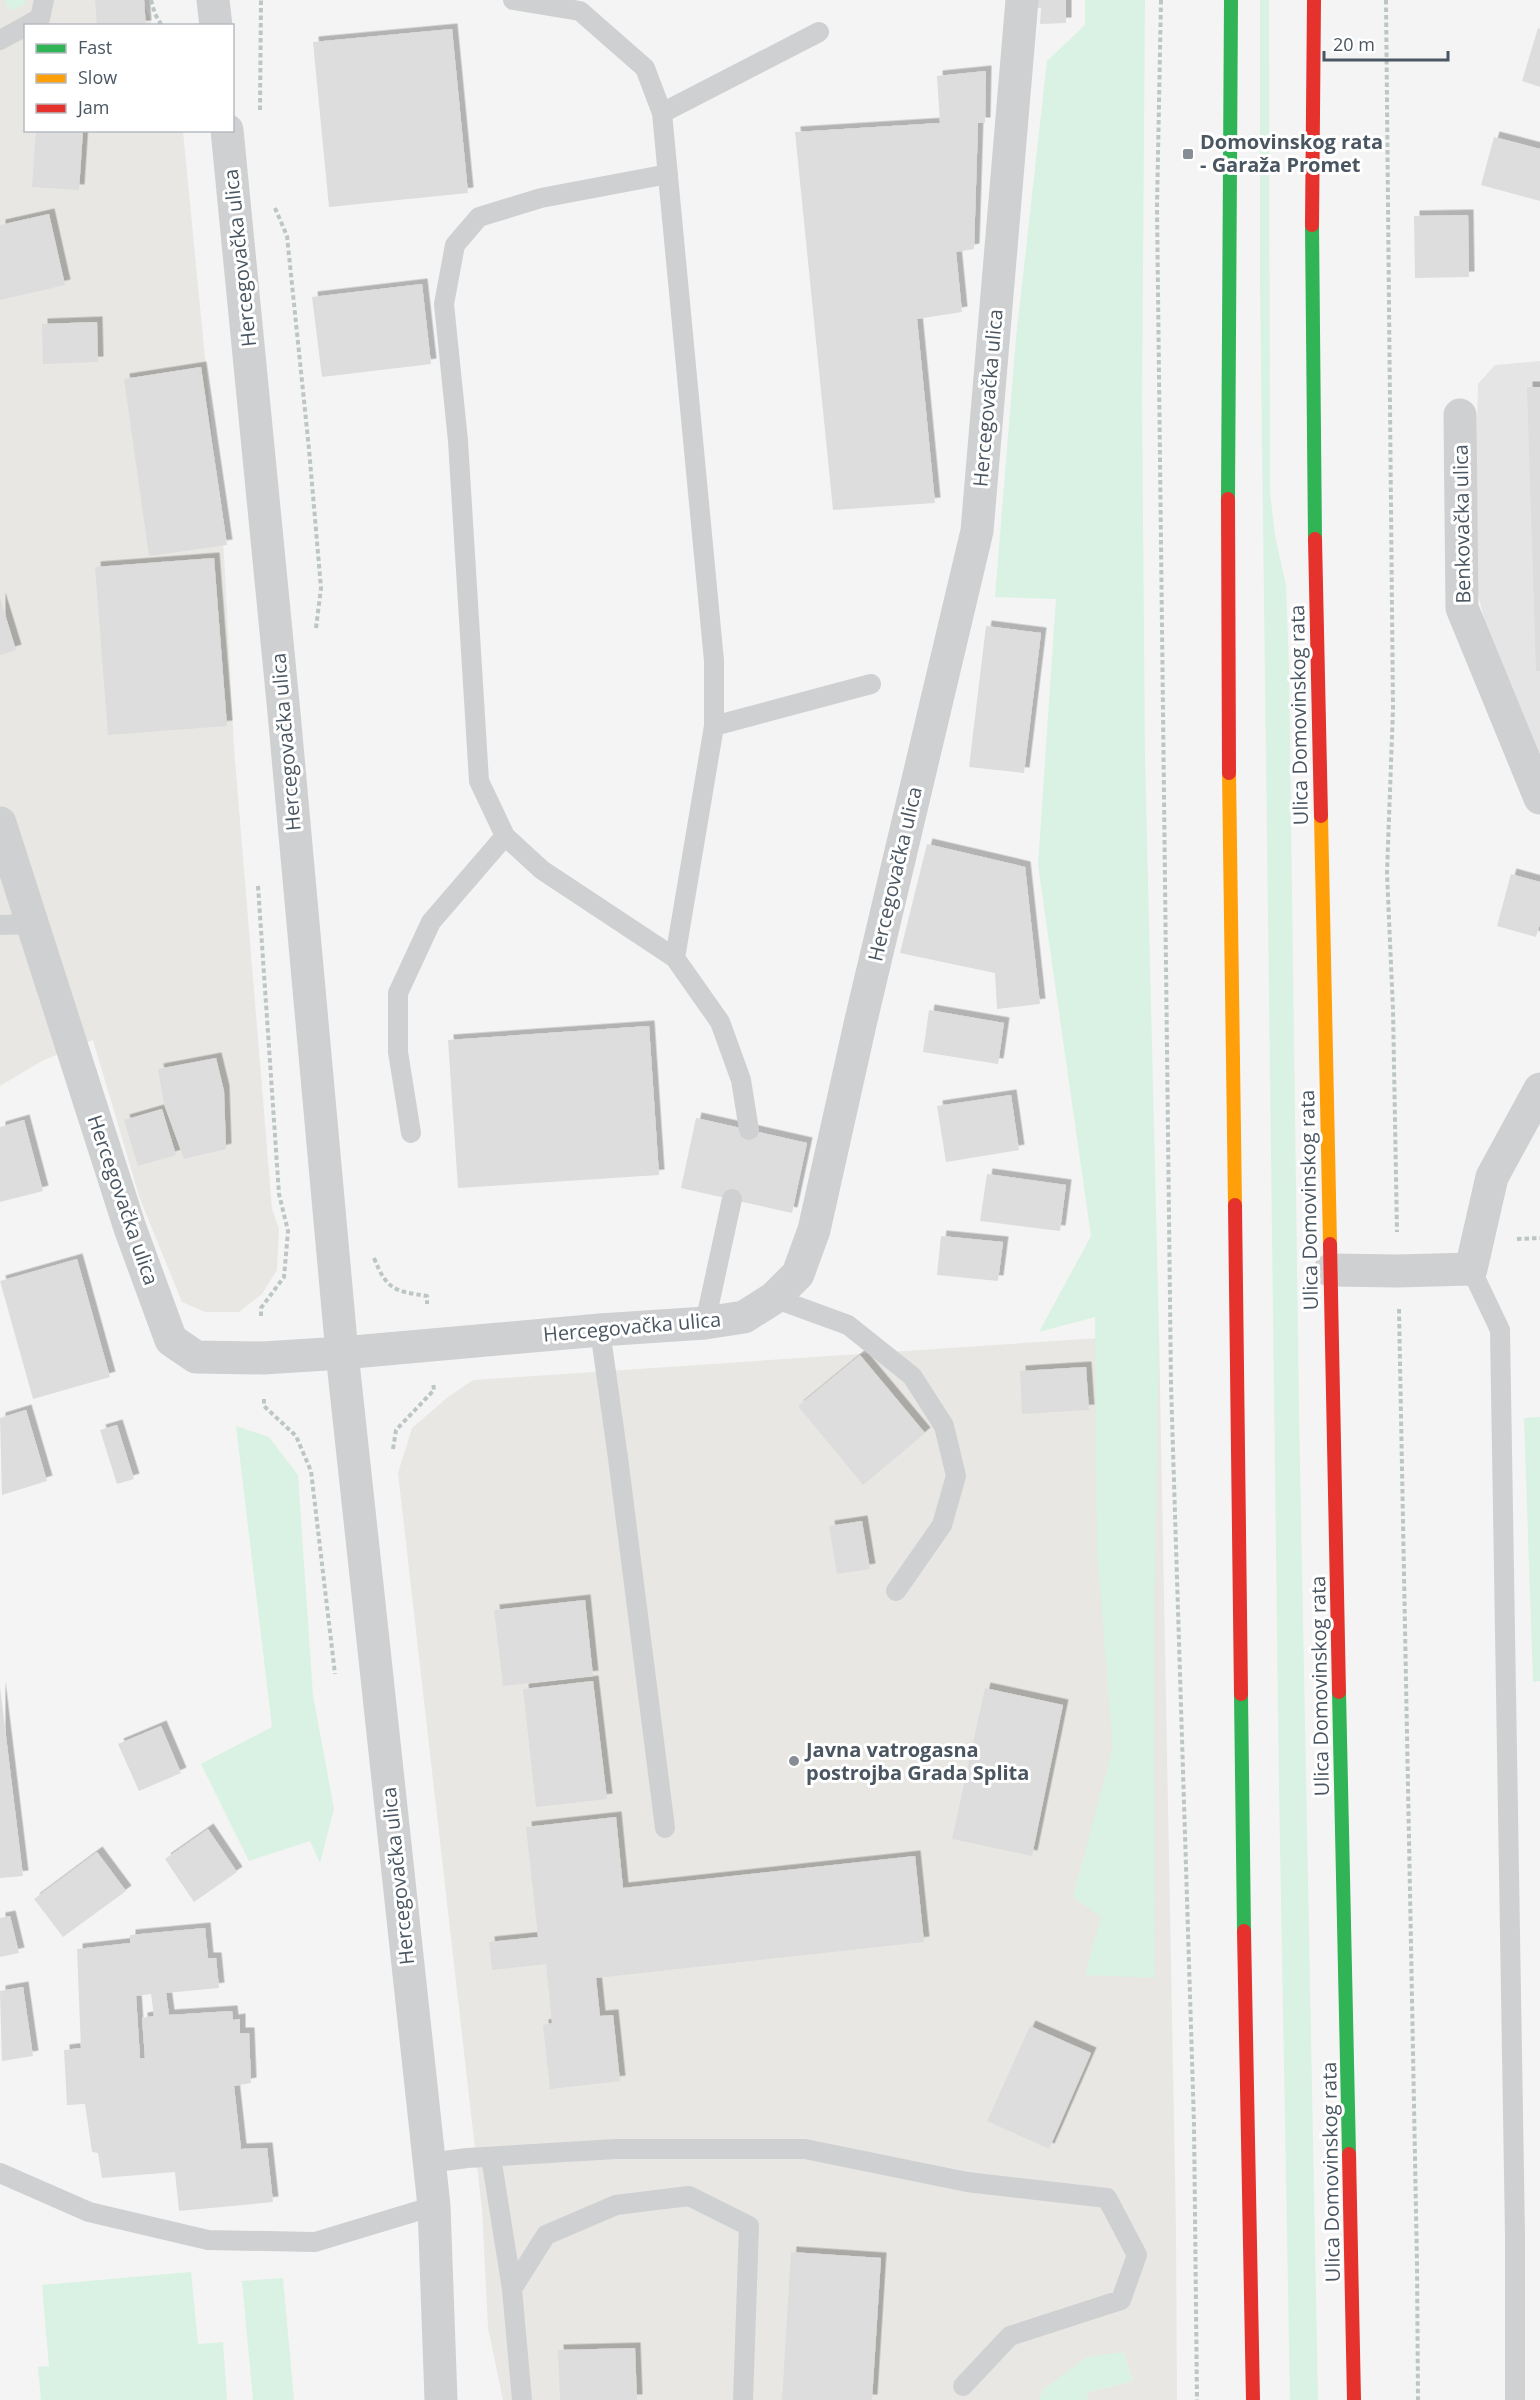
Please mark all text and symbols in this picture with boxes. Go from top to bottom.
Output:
legend [24,24,234,132]
scale bar [1324,24,1448,62]
text: 20 m [1333,32,1375,56]
text: Fast [78,35,112,59]
text: Slow [78,65,117,89]
text: Jam [76,95,110,119]
place label: Domovinskog rata - Garaža Promet [1200,128,1383,178]
marker: Domovinskog rata - Garaža Promet [1181,147,1195,161]
street label: Hercegovačka ulica [217,168,262,348]
street label: Hercegovačka ulica [966,308,1009,488]
street label: Benkovačka ulica [1447,444,1476,604]
street label: Ulica Domovinskog rata [1283,604,1314,826]
street label: Hercegovačka ulica [264,652,307,832]
street label: Hercegovačka ulica [861,784,928,964]
street label: Ulica Domovinskog rata [1293,1089,1324,1311]
street label: Hercegovačka ulica [82,1111,165,1289]
street label: Hercegovačka ulica [542,1305,722,1348]
street label: Ulica Domovinskog rata [1304,1575,1335,1797]
place label: Javna vatrogasna postrojba Grada Splita [804,1736,1029,1786]
marker: Javna vatrogasna postrojba Grada Splita [787,1754,801,1768]
street label: Hercegovačka ulica [375,1786,420,1966]
street label: Ulica Domovinskog rata [1315,2061,1346,2283]

